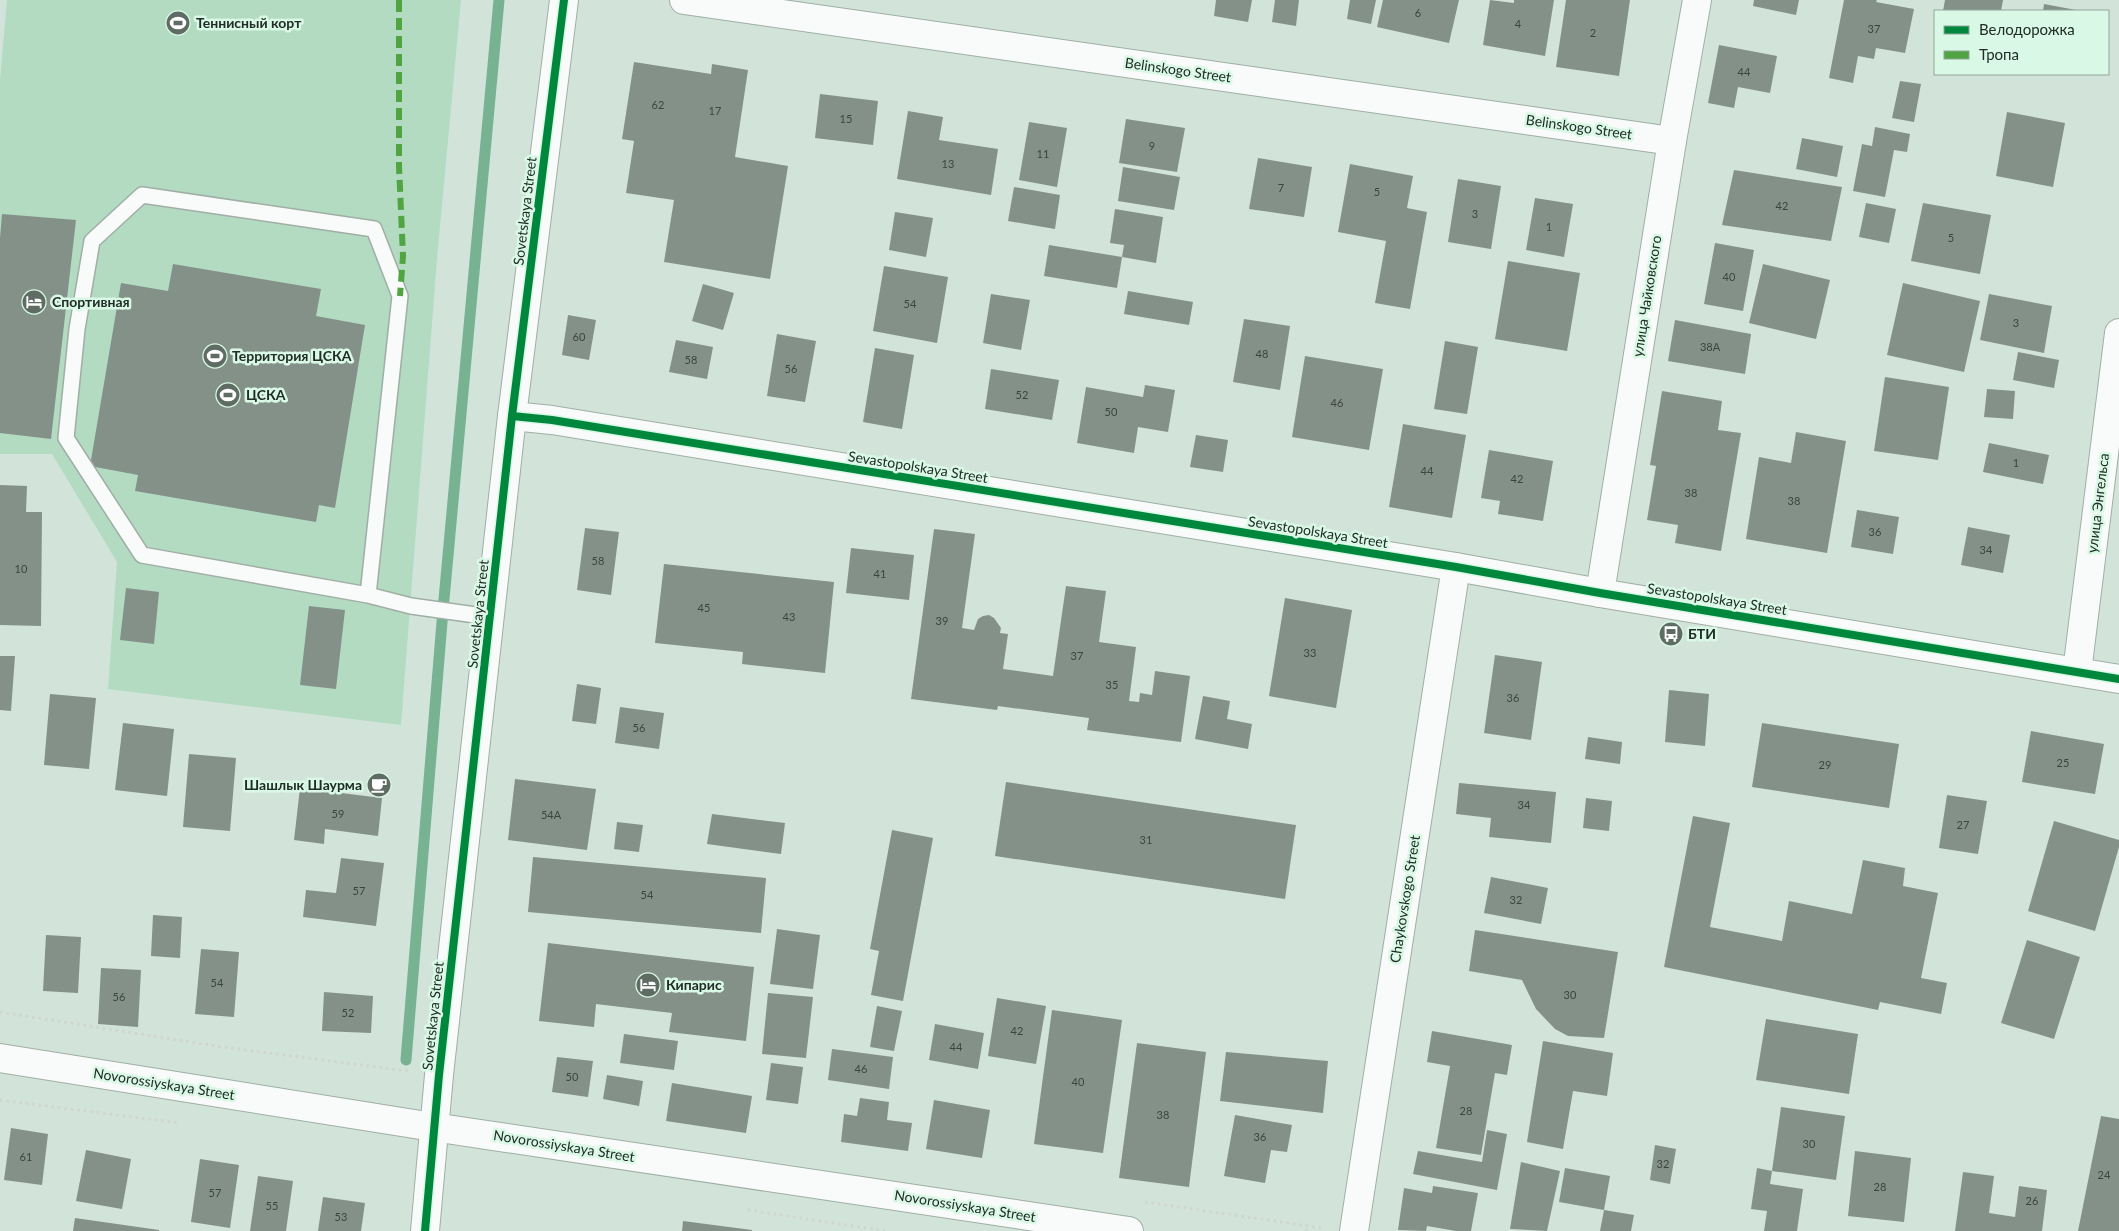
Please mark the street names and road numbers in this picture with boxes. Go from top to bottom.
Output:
street label: Belinskogo Street [1124,54,1232,85]
street label: Belinskogo Street [1525,111,1633,142]
street label: Sovetskaya Street [509,156,540,266]
street label: улица Чайковского [1629,234,1665,358]
street label: Sevastopolskaya Street [847,447,989,486]
street label: улица Энгельса [2083,452,2112,554]
street label: Sevastopolskaya Street [1247,512,1389,551]
street label: Sovetskaya Street [463,559,492,669]
street label: Sevastopolskaya Street [1646,579,1788,618]
street label: Chaykovskogo Street [1386,834,1423,964]
street label: Sovetskaya Street [418,961,447,1071]
street label: Novorossiyskaya Street [92,1064,236,1103]
street label: Novorossiyskaya Street [492,1126,636,1165]
street label: Novorossiyskaya Street [893,1186,1037,1225]

